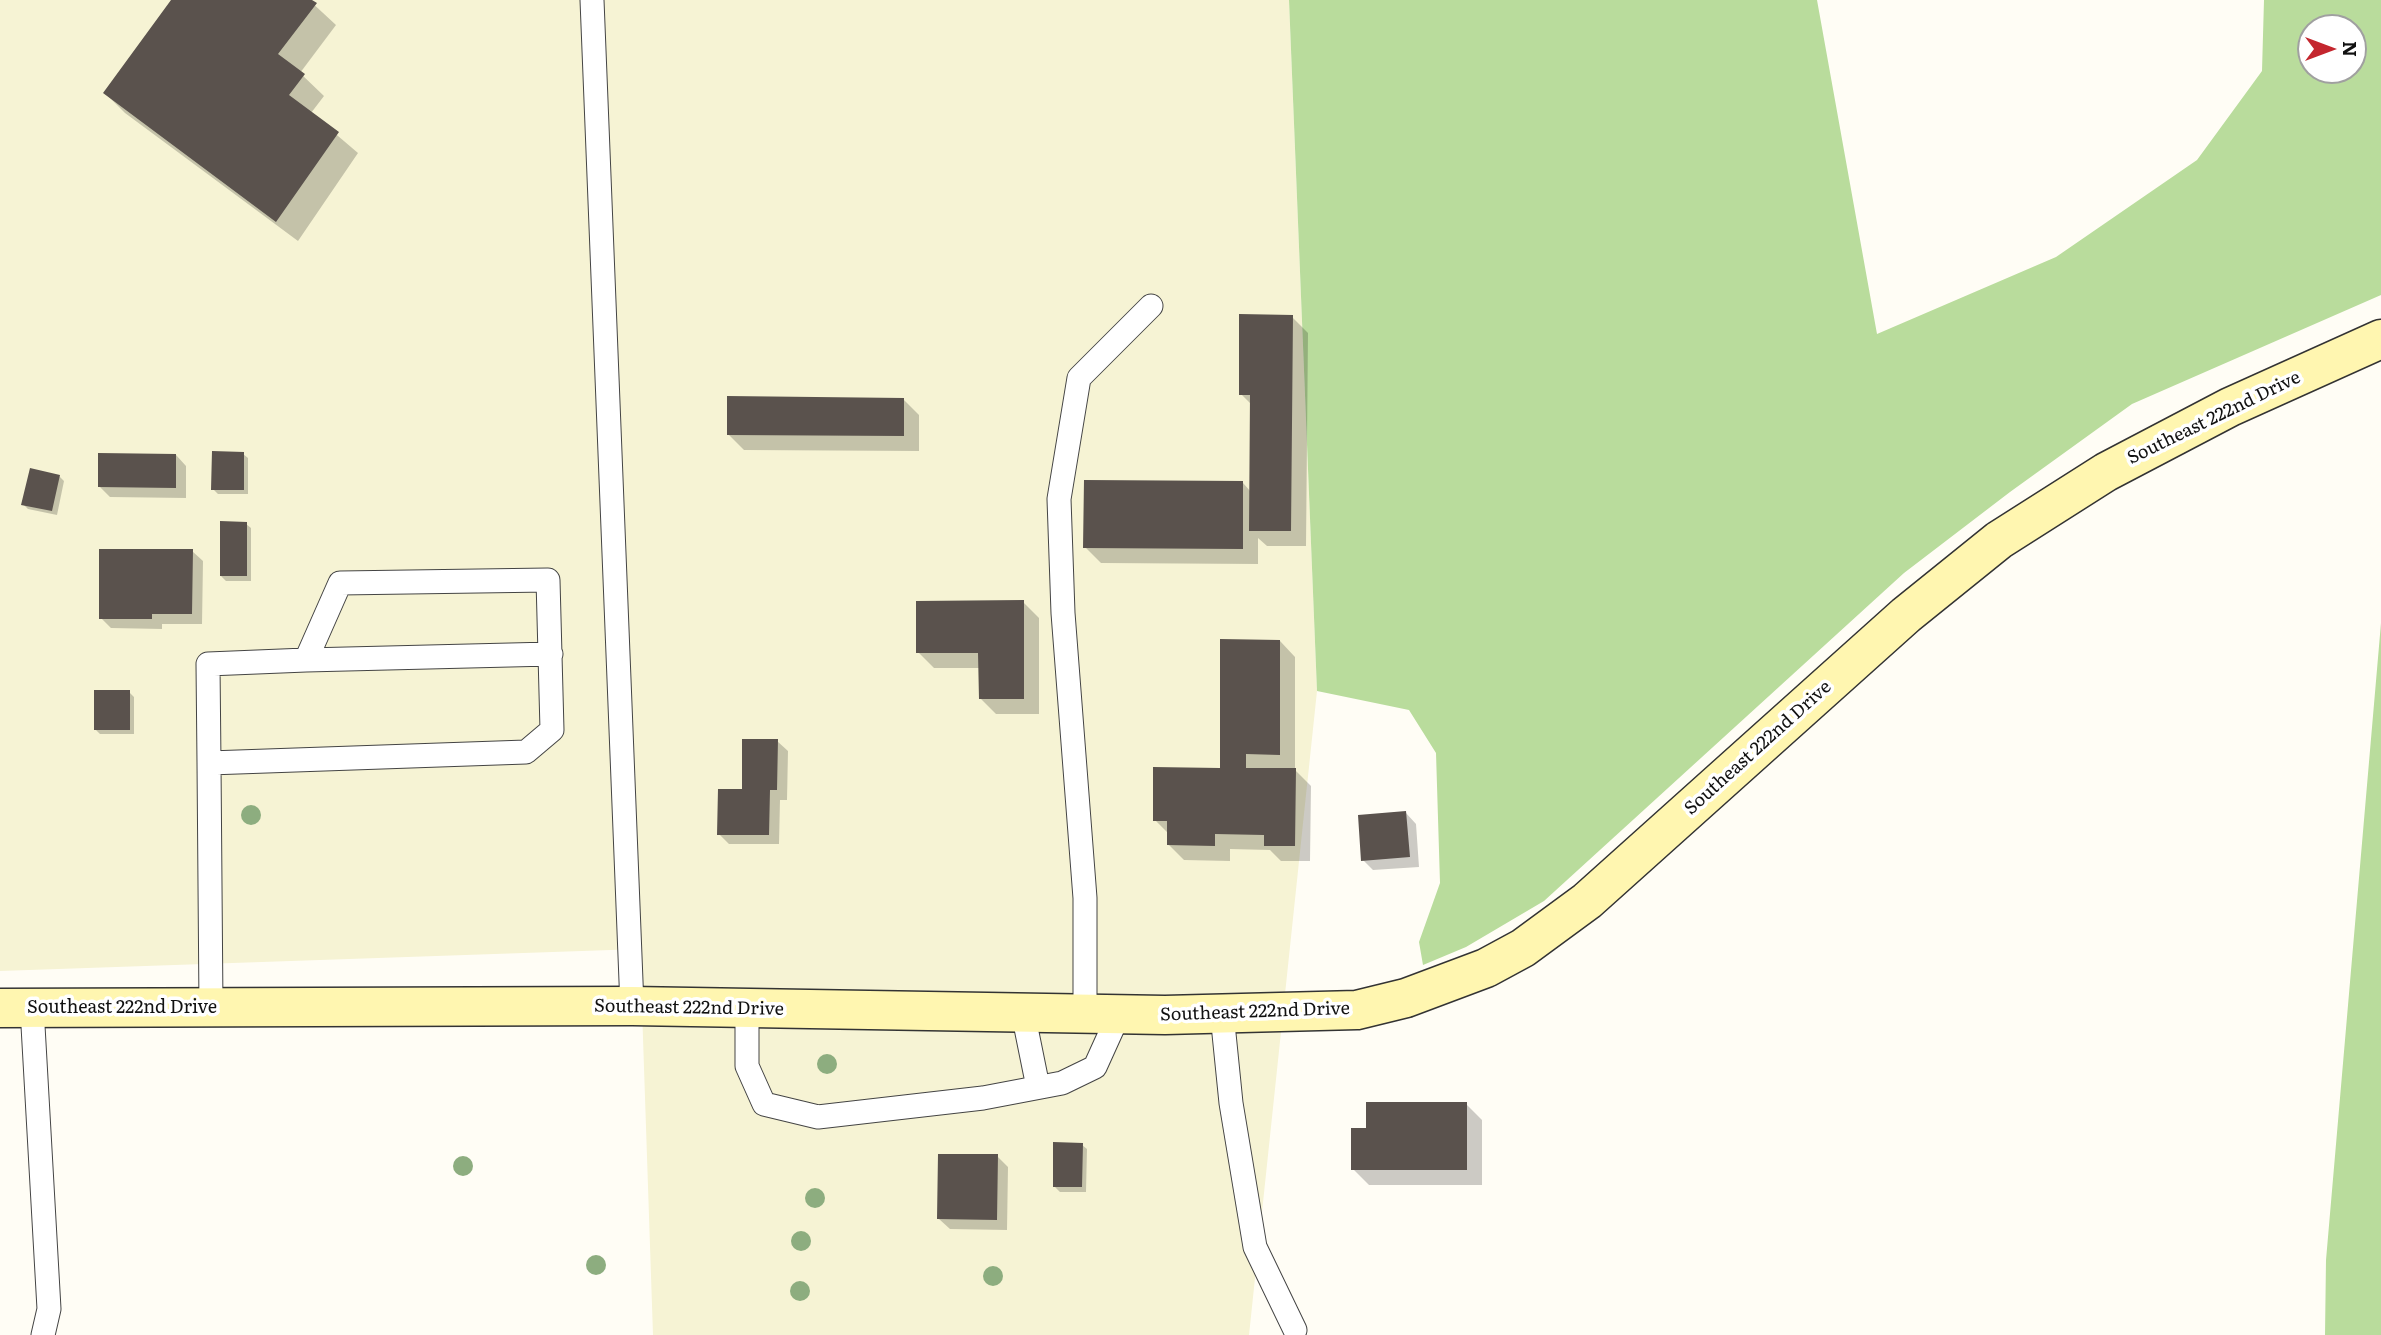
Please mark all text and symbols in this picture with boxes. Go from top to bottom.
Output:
north arrow [2297,14,2367,84]
text: N [2337,41,2365,57]
street label: Southeast 222nd Drive [2124,367,2304,469]
street label: Southeast 222nd Drive [1680,676,1836,820]
street label: Southeast 222nd Drive [594,996,784,1020]
street label: Southeast 222nd Drive [27,997,217,1019]
street label: Southeast 222nd Drive [1160,998,1350,1026]

